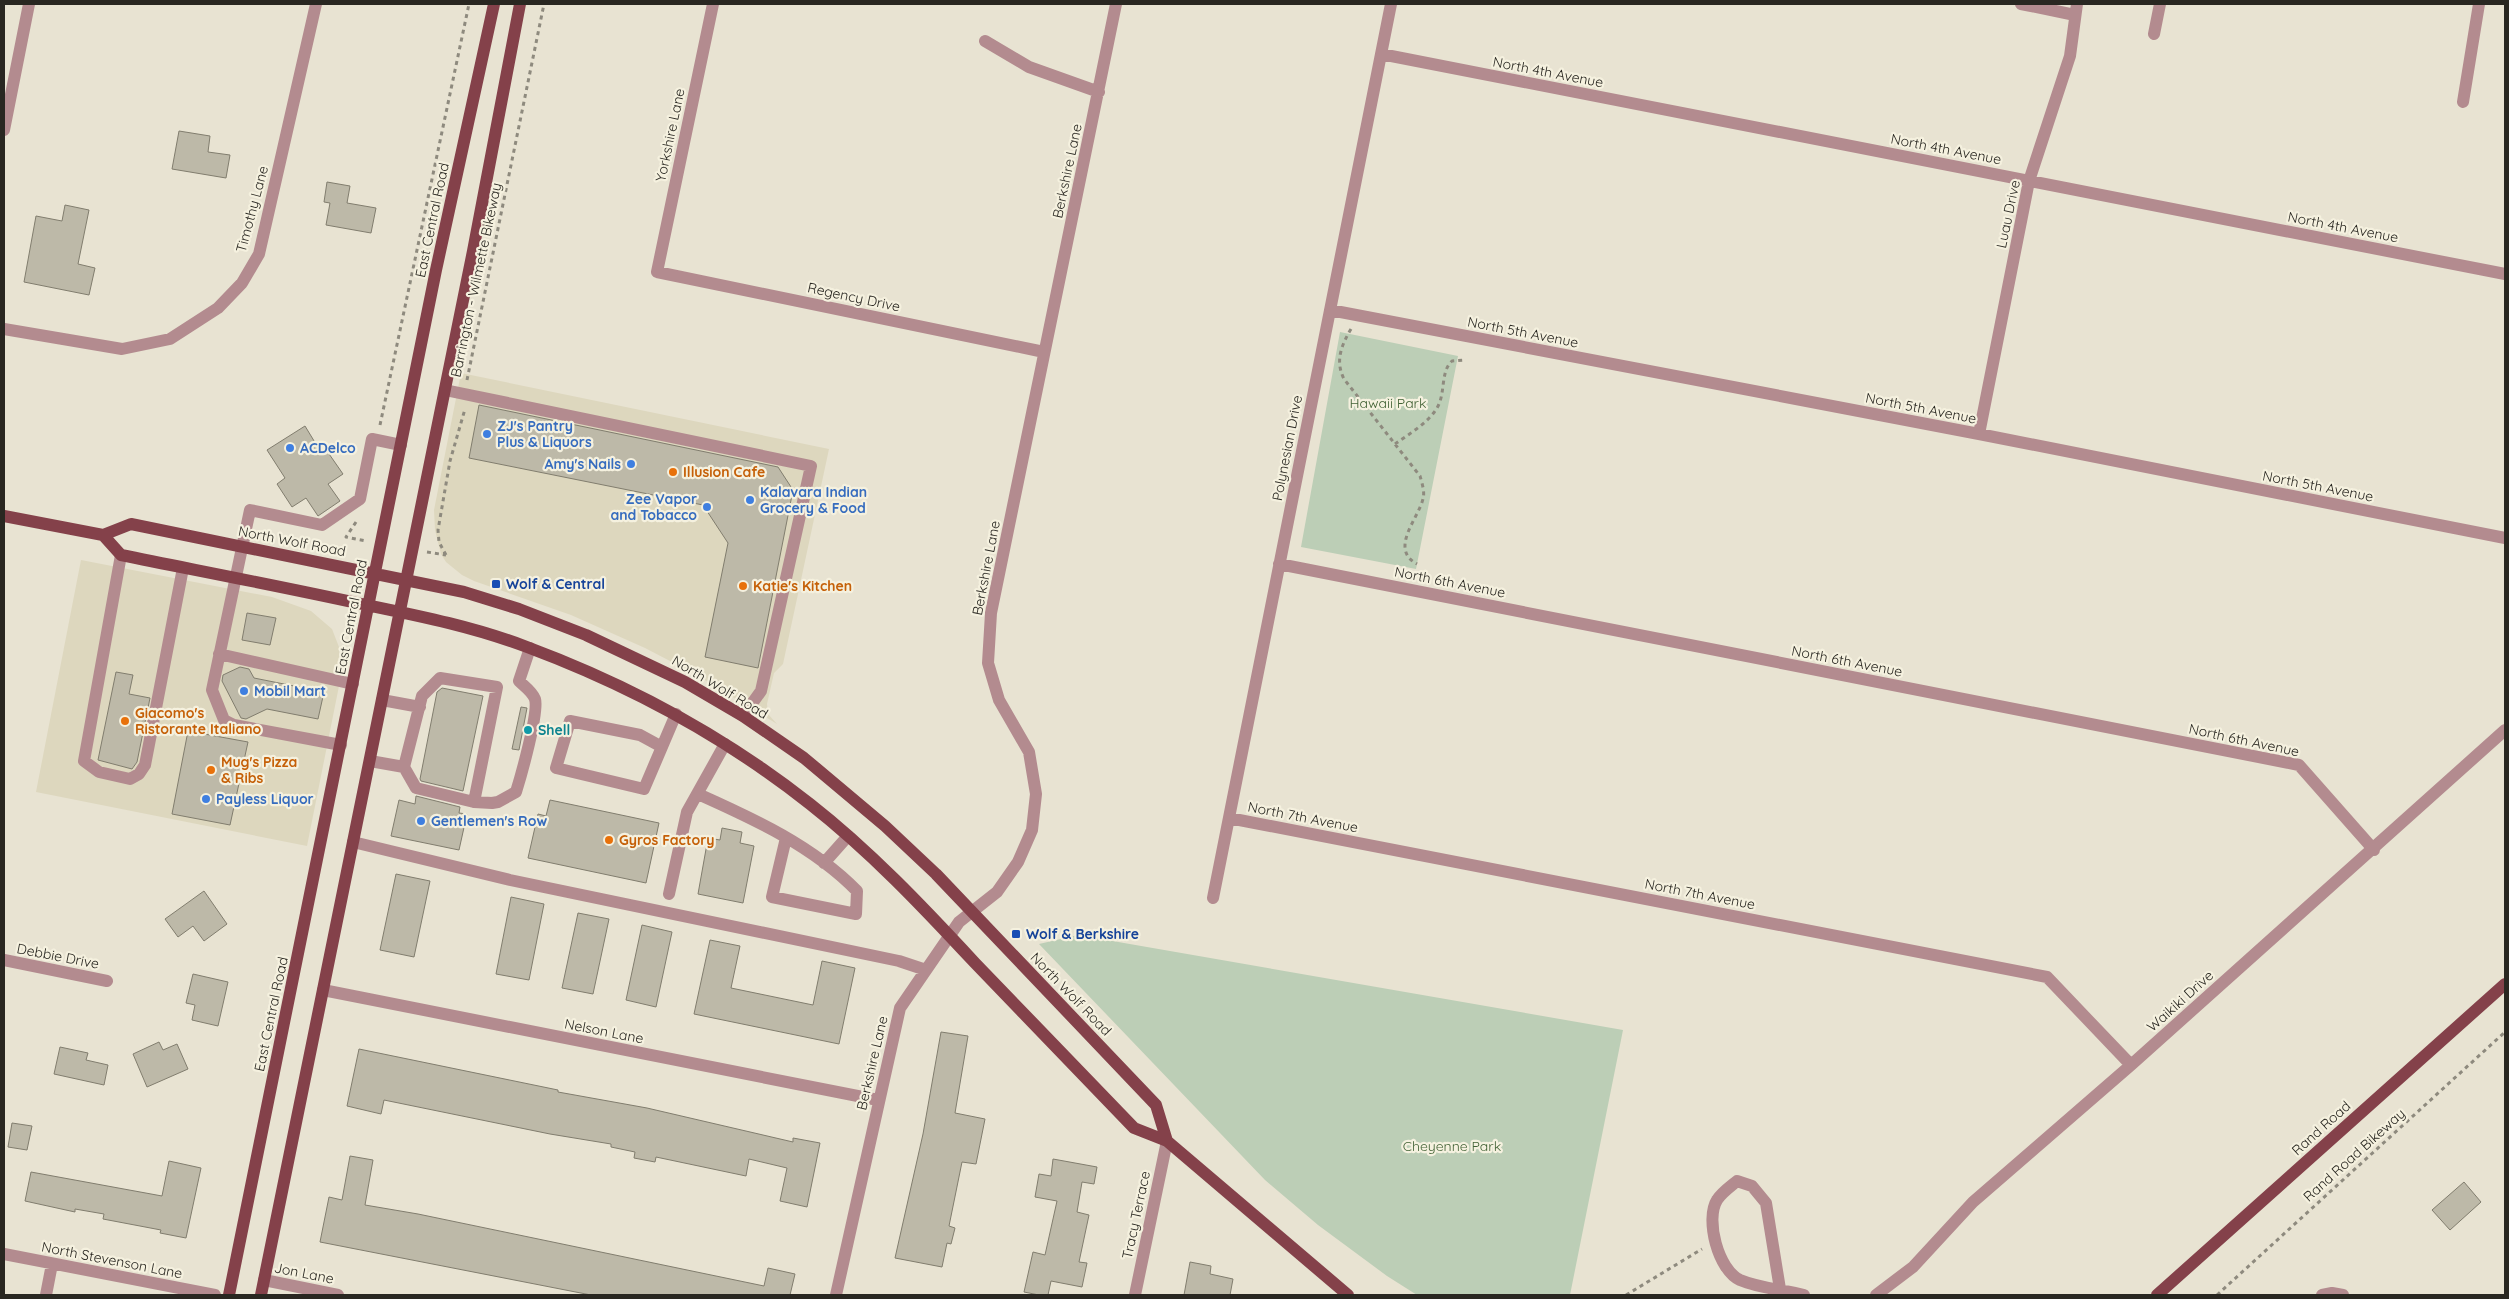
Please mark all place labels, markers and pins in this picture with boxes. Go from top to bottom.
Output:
place label: ZJ's Pantry Plus & Liquors [497,417,592,451]
marker: ZJ's Pantry Plus & Liquors [481,428,493,440]
place label: ACDelco [300,439,356,457]
marker: ACDelco [284,442,296,454]
place label: Amy's Nails [544,455,621,473]
marker: Amy's Nails [625,458,637,470]
place label: Illusion Cafe [683,463,765,481]
marker: Illusion Cafe [667,466,679,478]
place label: Kalavara Indian Grocery & Food [760,483,867,517]
place label: Zee Vapor and Tobacco [610,490,697,524]
marker: Kalavara Indian Grocery & Food [744,494,756,506]
marker: Zee Vapor and Tobacco [701,501,713,513]
place label: Wolf & Central [506,575,605,593]
place label: Katie's Kitchen [753,577,852,595]
marker: Wolf & Central [490,578,502,590]
marker: Katie's Kitchen [737,580,749,592]
place label: Mobil Mart [254,682,326,700]
marker: Mobil Mart [238,685,250,697]
place label: Giacomo's Ristorante Italiano [135,704,262,738]
marker: Giacomo's Ristorante Italiano [119,715,131,727]
place label: Shell [538,721,570,739]
marker: Shell [522,724,534,736]
place label: Mug's Pizza & Ribs [221,753,297,787]
marker: Mug's Pizza & Ribs [205,764,217,776]
place label: Payless Liquor [216,790,314,808]
marker: Payless Liquor [200,793,212,805]
place label: Gentlemen's Row [431,812,547,830]
marker: Gentlemen's Row [415,815,427,827]
place label: Gyros Factory [619,831,714,849]
marker: Gyros Factory [603,834,615,846]
place label: Wolf & Berkshire [1026,925,1139,943]
marker: Wolf & Berkshire [1010,928,1022,940]

